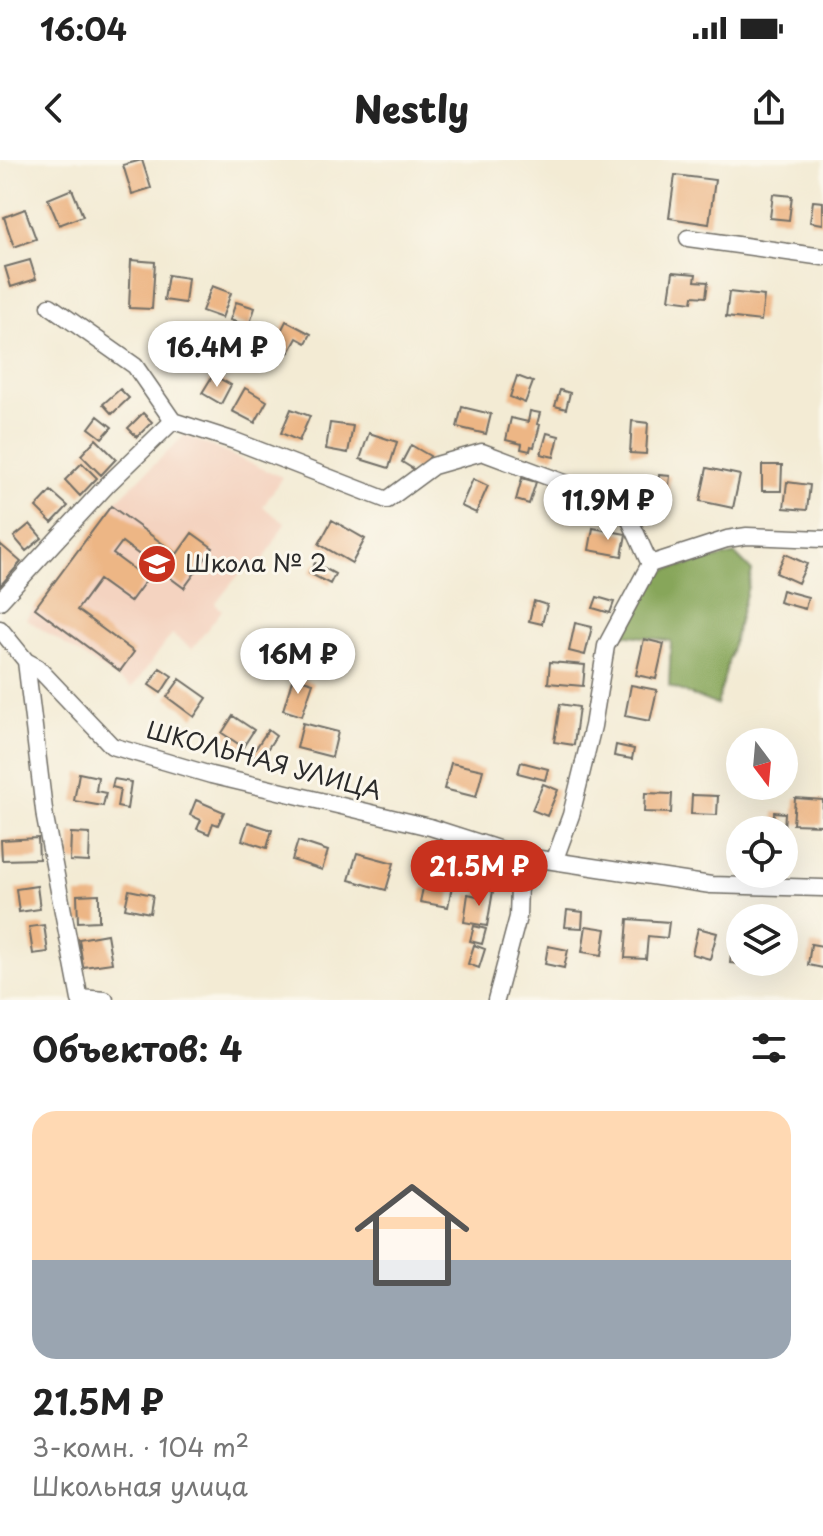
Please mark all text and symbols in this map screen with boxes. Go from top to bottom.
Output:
text: 16:04 [40,6,127,51]
text: Nestly [354,81,469,135]
icon: back [32,86,76,130]
icon: share [747,86,791,130]
pin: 16.4M ₽ [143,321,291,389]
text: 16.4M ₽ [166,327,268,366]
pin: 11.9M ₽ [534,474,682,542]
text: 11.9M ₽ [561,480,655,519]
school or university icon: Школа № 2 [136,543,178,585]
place label: Школа № 2 [185,544,327,580]
pin: 16M ₽ [242,628,354,696]
text: 16M ₽ [258,634,338,673]
street label: ШКОЛЬНАЯ УЛИЦА [143,710,386,808]
north arrow [726,728,798,800]
map controls [726,728,798,976]
button: locate [726,816,798,888]
pin: 21.5M ₽ [405,840,553,908]
text: 21.5M ₽ [429,846,529,885]
button: layers [726,904,798,976]
text: Объектов: 4 [32,1022,243,1074]
icon: filters [747,1026,791,1070]
icon: home [340,1163,484,1307]
text: 21.5M ₽ [32,1375,164,1427]
text: 3-комн. · 104 m² [32,1427,249,1466]
text: Школьная улица [32,1466,248,1505]

